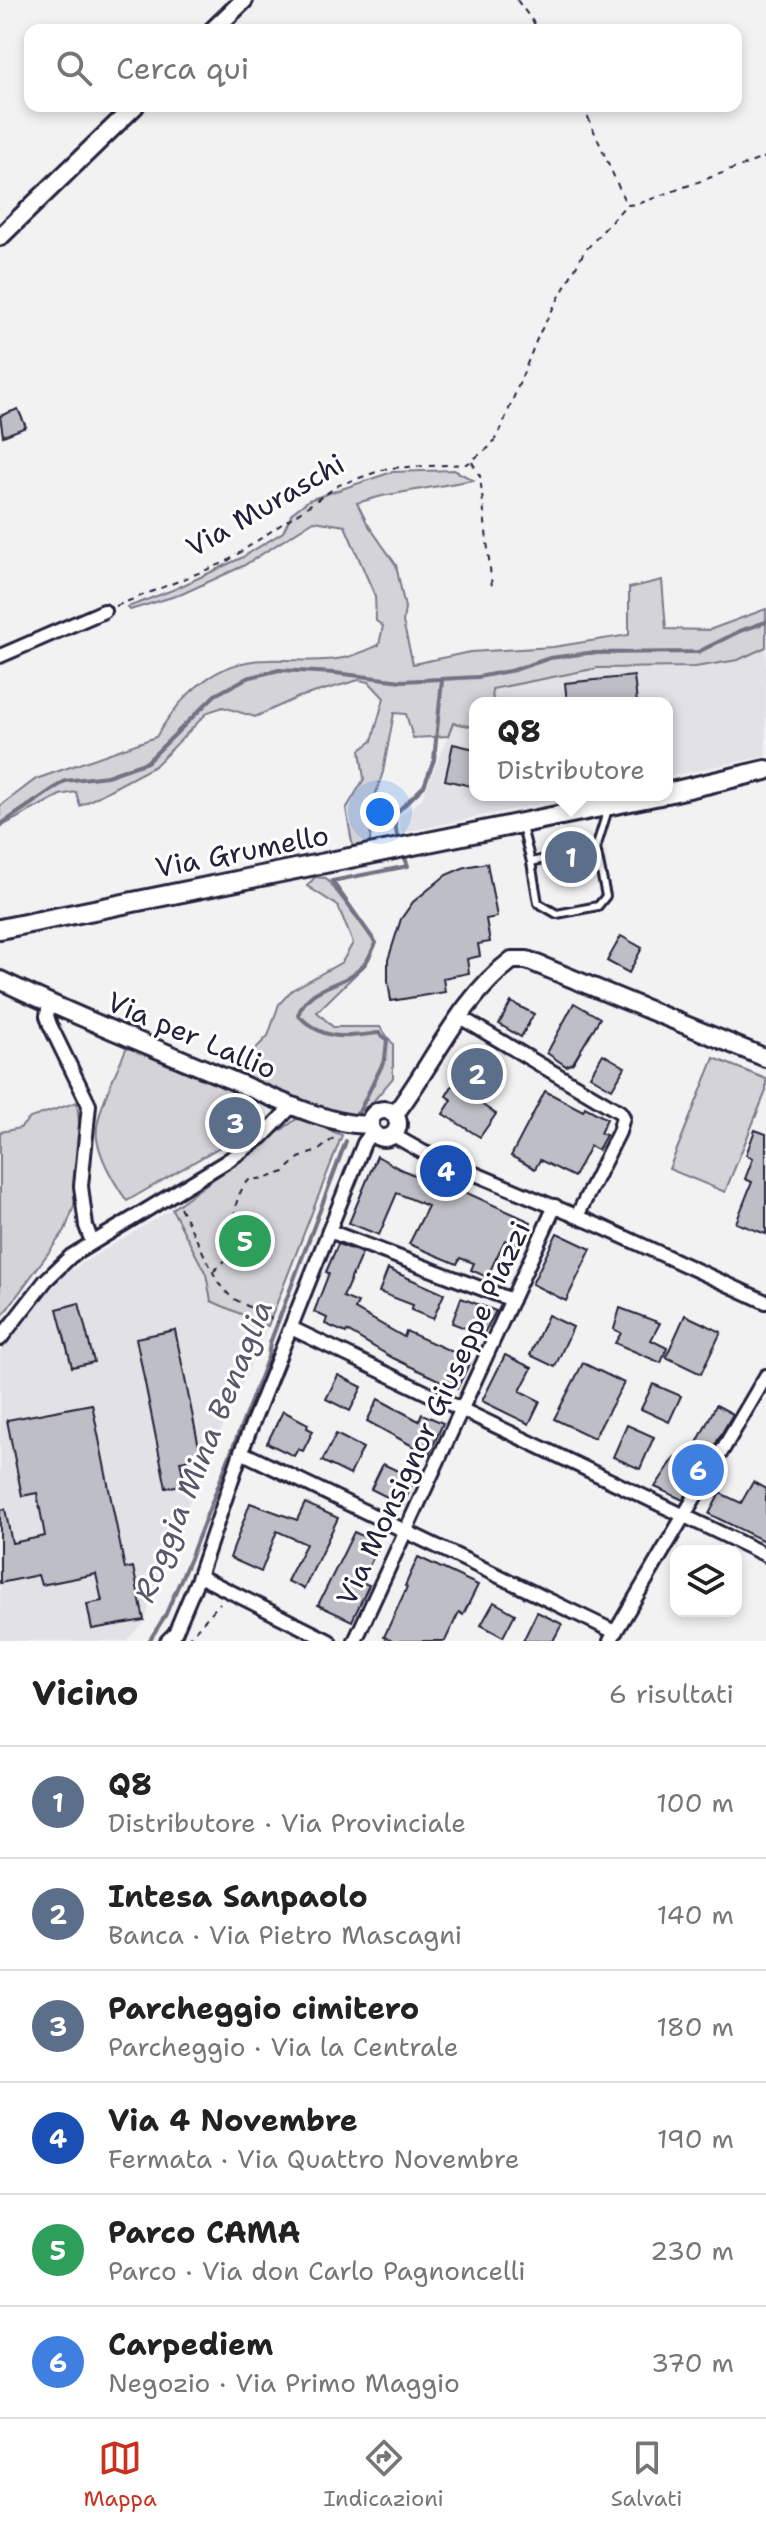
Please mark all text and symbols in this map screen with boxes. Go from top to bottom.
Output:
search box [24,24,742,112]
icon: search [52,46,96,90]
text: Cerca qui [116,48,249,89]
street label: Via Muraschi [179,444,351,566]
popup [469,697,673,801]
text: Q8 [497,711,541,752]
text: Distributore [497,752,645,787]
your location [360,792,400,832]
street label: Via Grumello [152,816,332,886]
pin: 1 [545,827,597,887]
street label: Via per Lallio [101,982,283,1088]
pin: 2 [451,1044,503,1104]
pin: 3 [209,1093,261,1153]
pin: 4 [420,1141,472,1201]
pin: 5 [219,1211,271,1271]
street label: Via Monsignor Giuseppe Piazzi [327,1215,539,1611]
water label: Roggia Mina Benaglia [124,1294,282,1608]
pin: 6 [672,1440,724,1500]
map controls [670,1545,742,1617]
button: layers [670,1545,742,1617]
text: Vicino [32,1670,139,1716]
text: 6 risultati [609,1676,734,1711]
text: Q8 [108,1764,152,1805]
text: 1 [52,1785,64,1820]
text: 100 m [656,1785,734,1820]
text: Distributore · Via Provinciale [108,1805,466,1840]
text: Intesa Sanpaolo [108,1876,368,1917]
text: 2 [49,1897,67,1932]
text: 140 m [657,1897,734,1932]
text: Banca · Via Pietro Mascagni [108,1917,462,1952]
text: Parcheggio cimitero [108,1988,419,2029]
text: 3 [49,2009,67,2044]
text: 180 m [656,2009,734,2044]
text: Parcheggio · Via la Centrale [108,2029,458,2064]
text: Via 4 Novembre [108,2100,358,2141]
text: 4 [49,2121,67,2156]
text: 190 m [657,2121,734,2156]
text: Fermata · Via Quattro Novembre [108,2141,519,2176]
text: Parco CAMA [108,2212,301,2253]
text: 5 [50,2233,66,2268]
text: 230 m [650,2233,734,2268]
text: Parco · Via don Carlo Pagnoncelli [108,2253,526,2288]
text: Carpediem [108,2324,273,2365]
text: 6 [49,2345,67,2380]
text: 370 m [651,2345,734,2380]
text: Negozio · Via Primo Maggio [108,2365,460,2400]
tab: Mappa [83,2436,157,2513]
tab: Indicazioni [324,2436,444,2513]
tab: Salvati [611,2436,683,2513]

